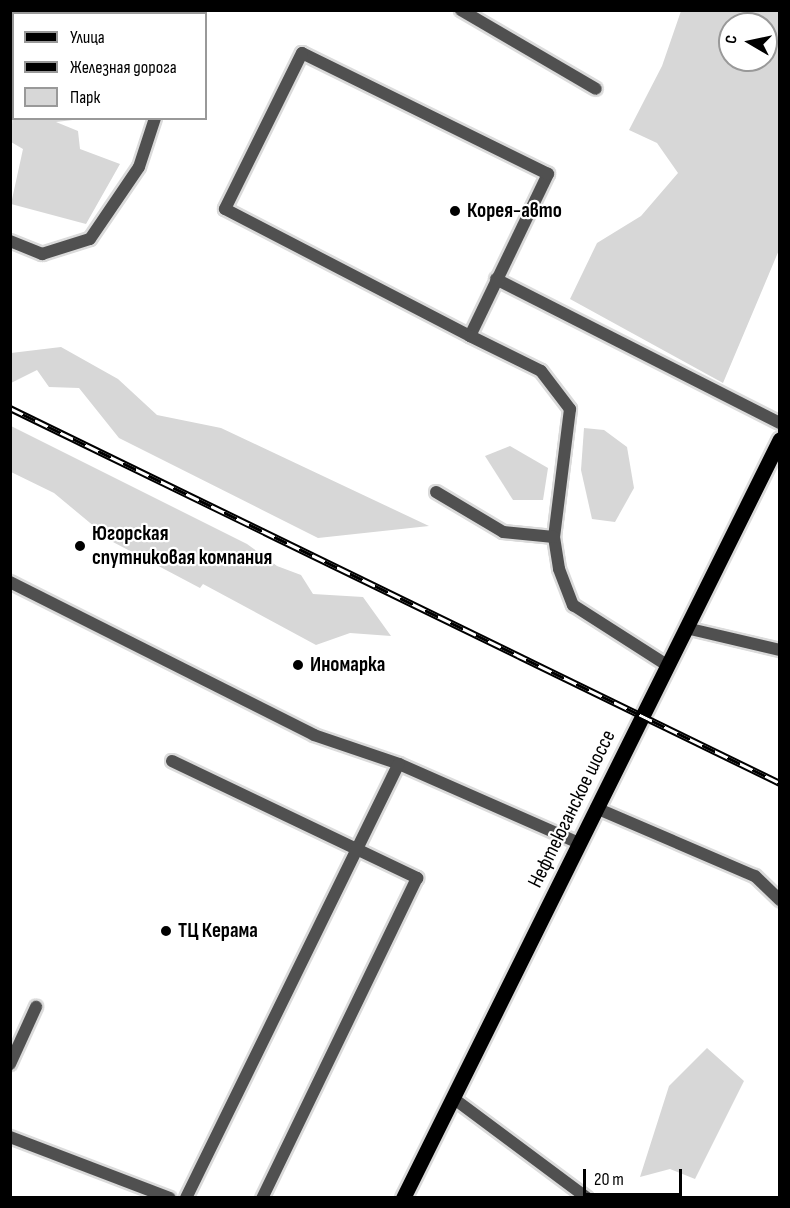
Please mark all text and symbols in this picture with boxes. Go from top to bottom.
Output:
legend [12,12,207,120]
north arrow [718,12,778,72]
text: Улица [70,27,105,48]
text: С [722,34,742,45]
text: Железная дорога [70,57,177,78]
text: Парк [70,87,100,108]
place label: Корея-авто [467,198,562,224]
marker: Корея-авто [448,204,462,218]
place label: Югорская спутниковая компания [92,521,272,571]
marker: Югорская спутниковая компания [73,539,87,553]
place label: Иномарка [310,652,385,678]
marker: Иномарка [291,658,305,672]
street label: Нефтеюганское шоссе [523,726,621,892]
place label: ТЦ Керама [178,918,258,944]
marker: ТЦ Керама [159,924,173,938]
scale bar [586,1157,685,1195]
text: 20 m [594,1169,624,1190]

